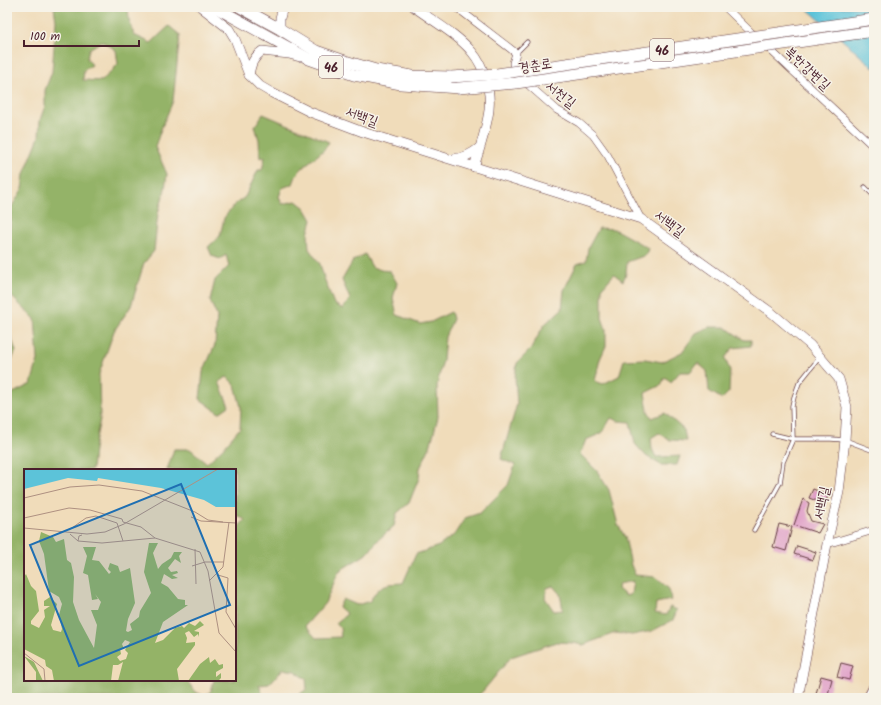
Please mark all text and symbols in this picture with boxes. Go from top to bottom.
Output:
scale bar [24,22,139,48]
text: 100 m [30,27,61,46]
road number: 46 [650,39,674,61]
street label: 북한강변길 [779,41,836,96]
street label: 경춘로 [517,52,554,79]
road number: 46 [319,56,343,78]
street label: 서천길 [540,76,581,114]
street label: 서백길 [342,101,382,133]
street label: 서백길 [649,205,690,243]
inset map [24,469,236,681]
street label: 서백길 [808,484,836,522]

